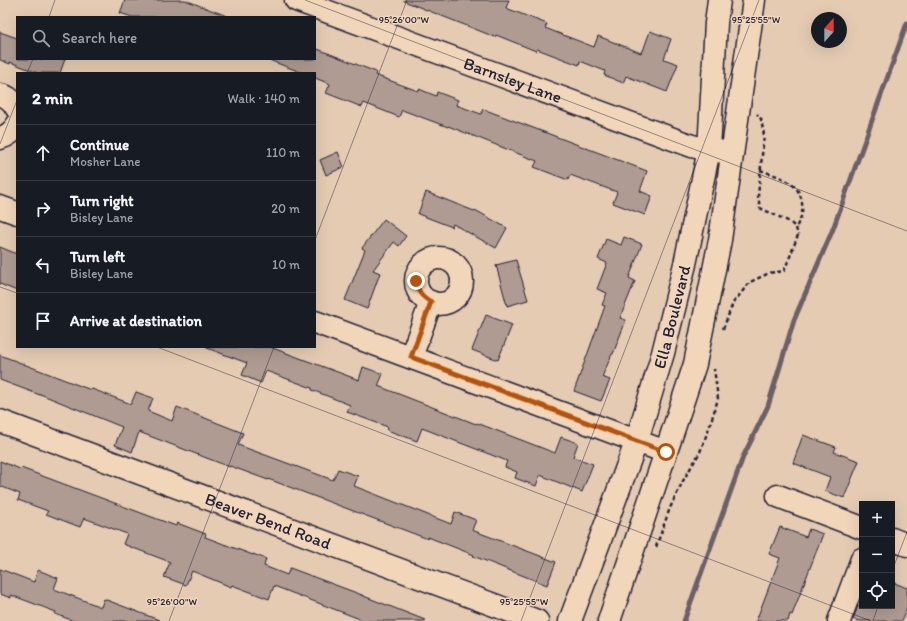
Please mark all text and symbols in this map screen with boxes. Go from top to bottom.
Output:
north arrow [811,12,847,48]
text: 95°26'00"W [379,13,430,26]
text: 95°25'55"W [732,13,781,26]
search box [16,16,316,60]
icon: search [30,27,52,49]
text: Search here [62,29,137,47]
street label: Barnsley Lane [461,53,565,107]
text: 2 min [32,88,72,108]
text: Walk · 140 m [228,91,300,106]
text: Continue [70,136,129,154]
icon: ahead [32,142,54,164]
text: 110 m [266,145,300,160]
text: Mosher Lane [70,154,140,169]
text: Turn right [70,192,134,210]
icon: right [32,198,54,220]
text: 20 m [271,201,300,216]
text: Bisley Lane [70,210,133,225]
text: Turn left [70,248,125,266]
icon: left [32,254,54,276]
text: 10 m [272,257,300,272]
street label: Ella Boulevard [649,262,694,371]
text: Bisley Lane [70,266,133,281]
route end [407,272,425,290]
icon: arrive [32,310,54,332]
text: Arrive at destination [70,312,202,330]
route start [657,443,675,461]
street label: Beaver Bend Road [202,488,334,553]
map controls [859,501,895,609]
button: + [859,501,895,537]
button: − [859,537,895,573]
button: locate [859,573,895,609]
text: 95°26'00"W [147,595,198,608]
text: 95°25'55"W [500,595,549,608]

